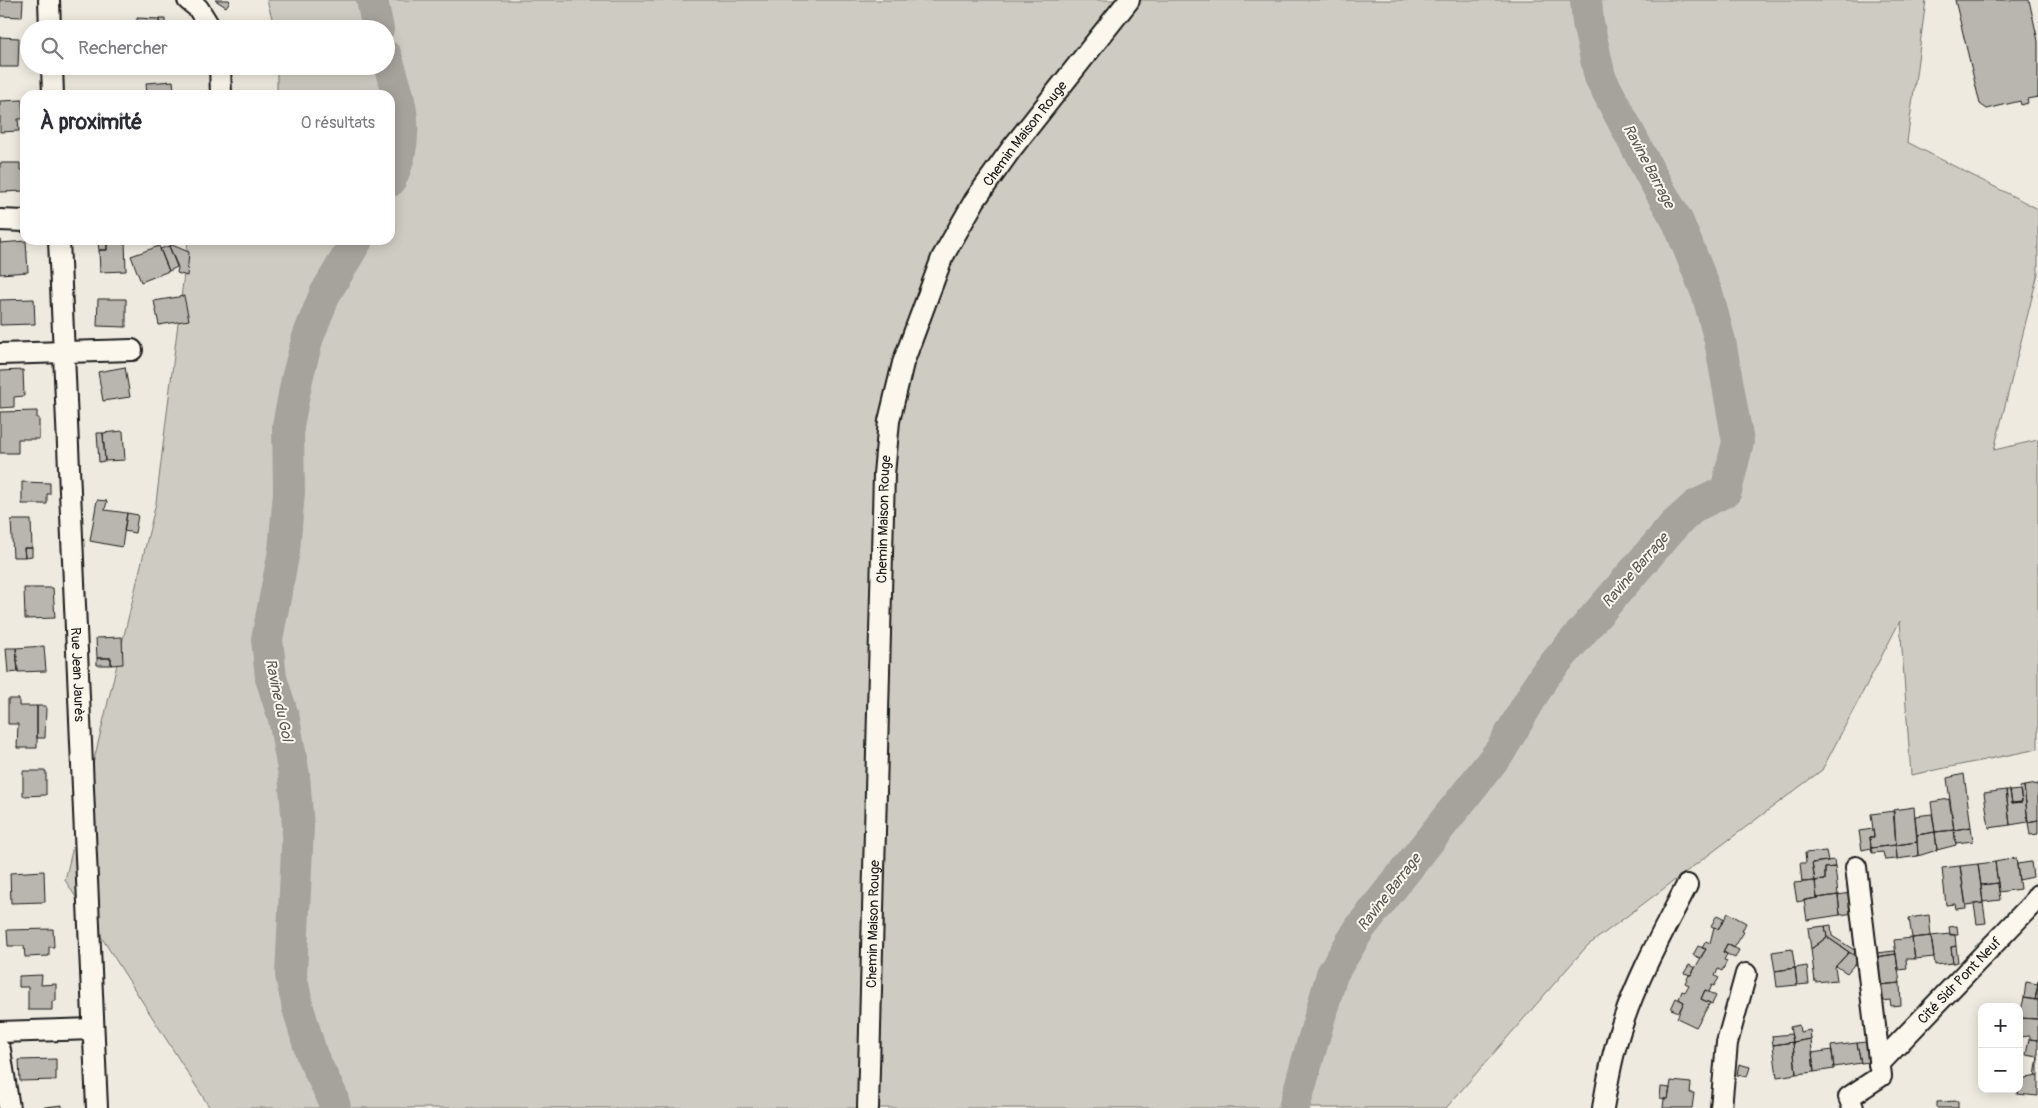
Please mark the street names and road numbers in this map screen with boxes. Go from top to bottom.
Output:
street label: Chemin Maison Rouge [980,78,1071,190]
street label: Chemin Maison Rouge [873,454,895,583]
street label: Rue Jean Jaurès [67,627,88,723]
street label: Chemin Maison Rouge [863,860,883,988]
street label: Cité Sidr Pont Neuf [1914,933,2005,1027]

